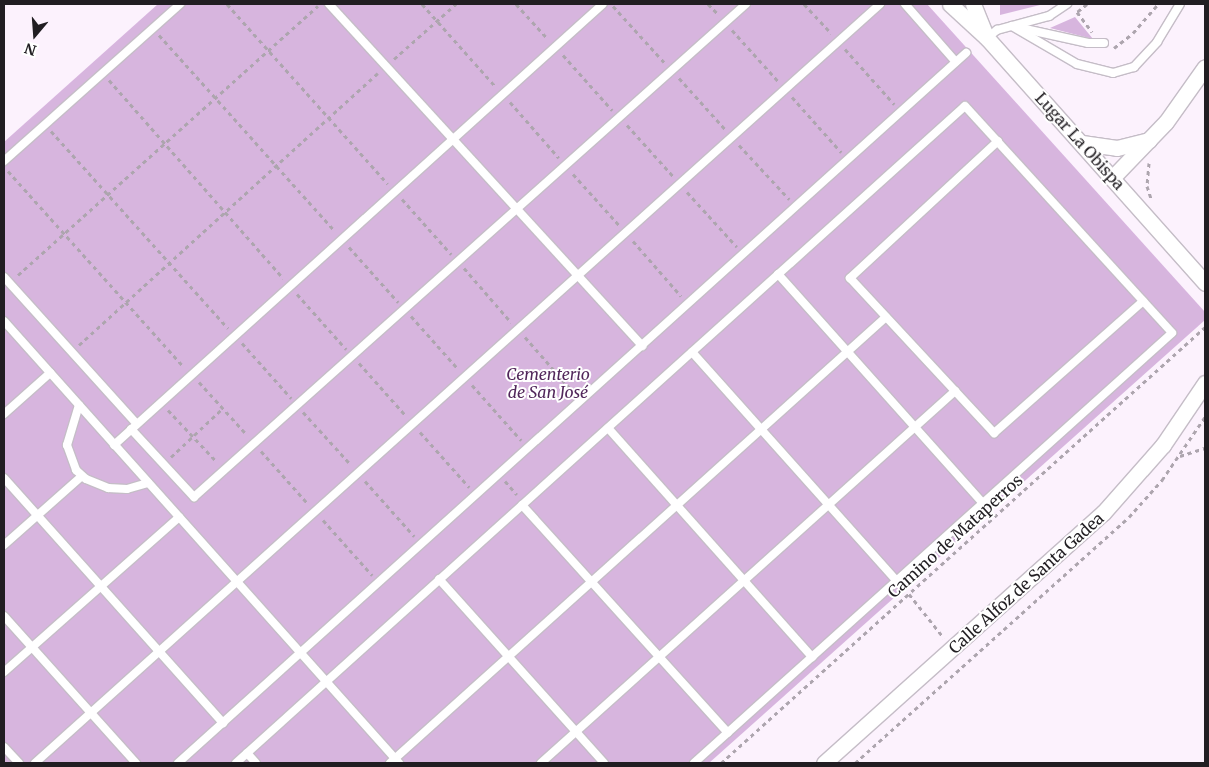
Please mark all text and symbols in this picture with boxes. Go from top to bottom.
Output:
north arrow [10,10,60,60]
text: N [22,39,38,60]
street label: Lugar La Obispa [1031,88,1129,194]
park label: Cementerio de San José [506,364,590,402]
street label: Camino de Mataperros [884,470,1026,602]
street label: Calle Alfoz de Santa Gadea [945,508,1107,658]

